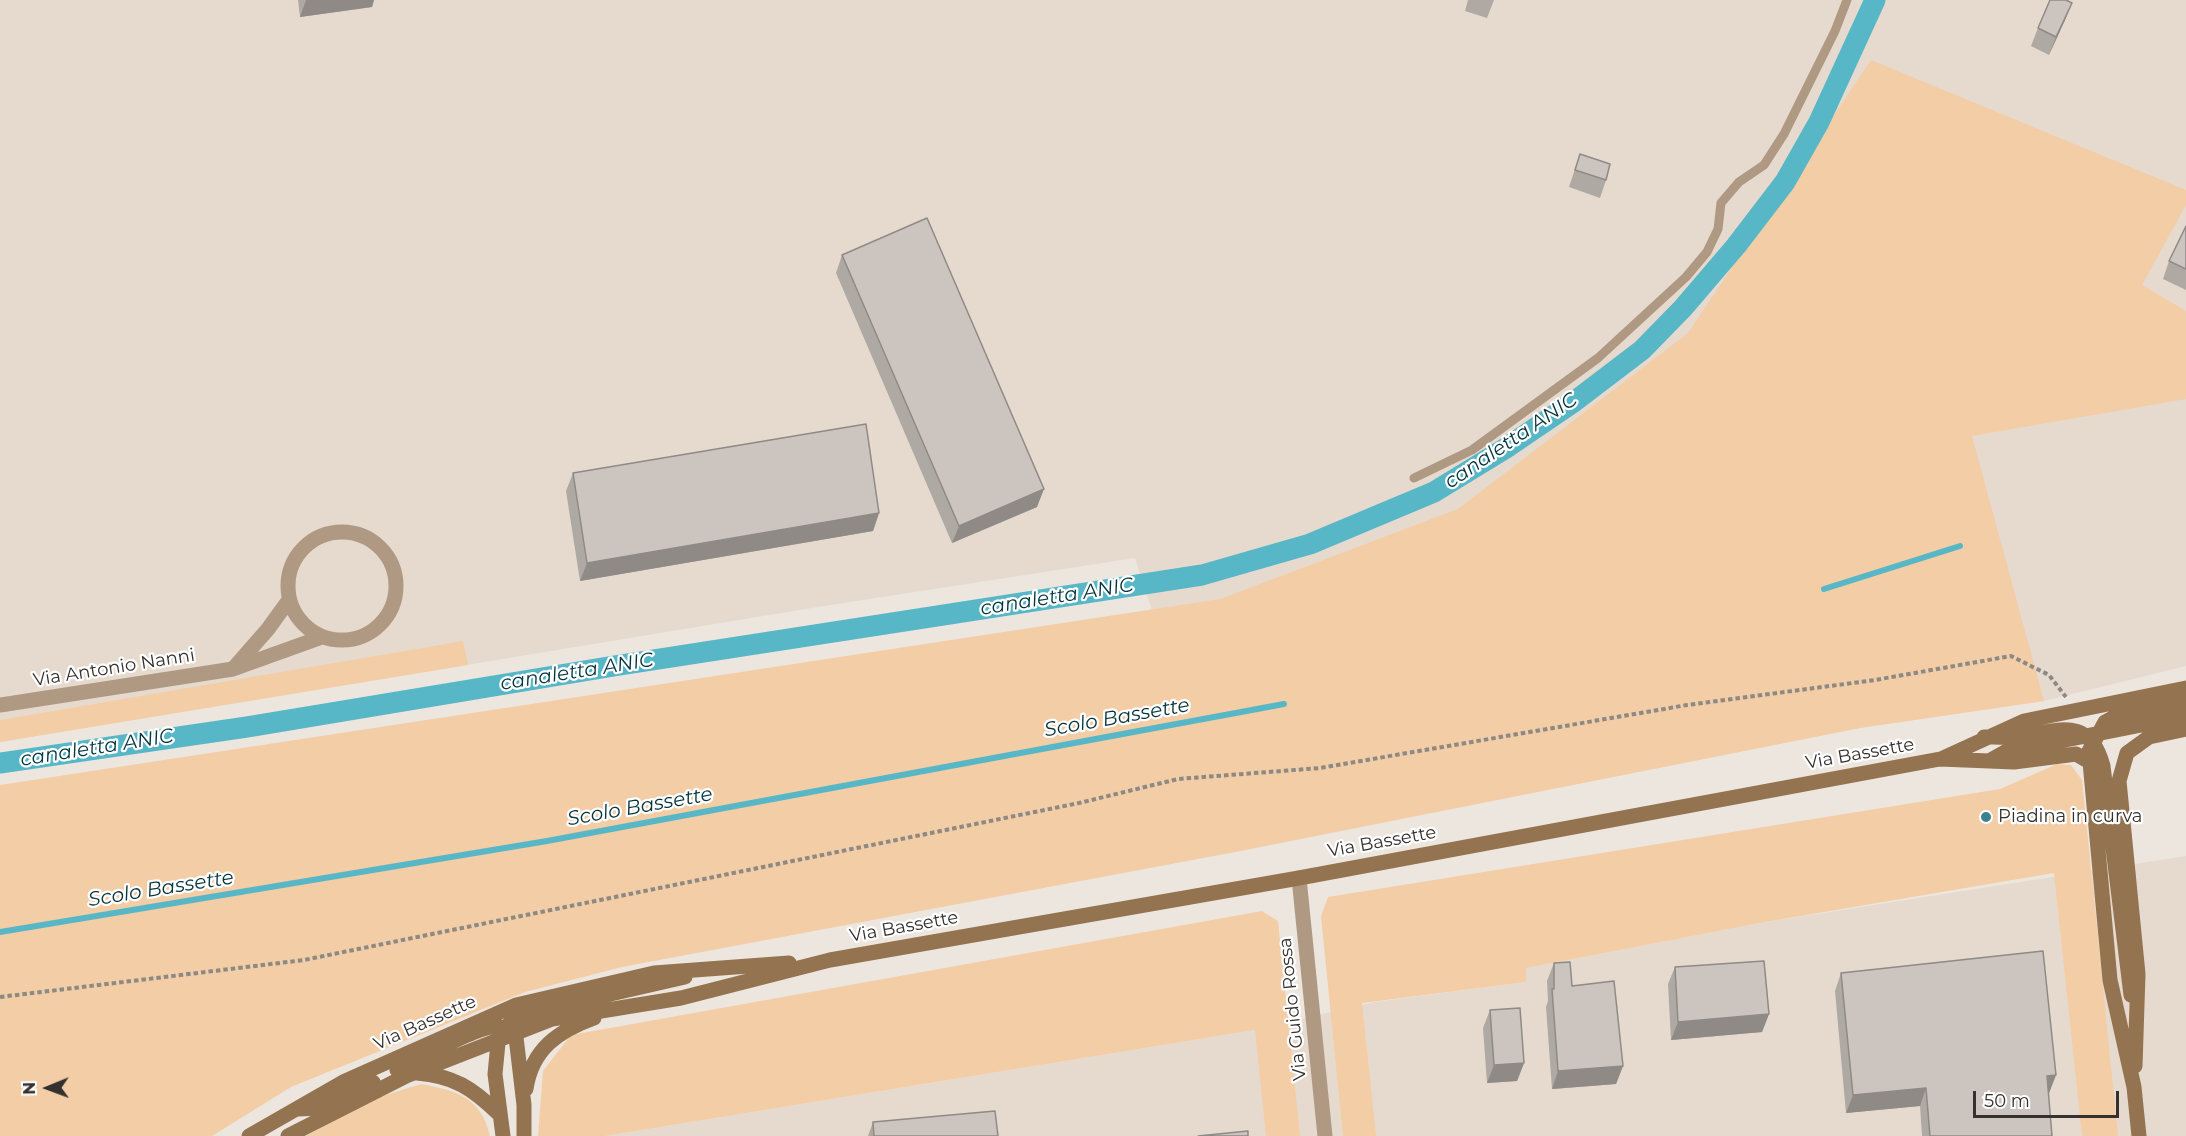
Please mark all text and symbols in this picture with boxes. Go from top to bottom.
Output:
water label: canaletta ANIC [1440,388,1582,494]
water label: canaletta ANIC [979,573,1135,621]
street label: Via Antonio Nanni [32,645,196,691]
water label: canaletta ANIC [499,648,655,696]
water label: Scolo Bassette [1043,693,1191,743]
water label: canaletta ANIC [19,724,175,772]
street label: Via Bassette [1804,734,1916,774]
water label: Scolo Bassette [566,782,714,832]
place label: Piadina in curva [1998,806,2142,828]
marker: Piadina in curva [1979,810,1993,824]
street label: Via Bassette [1326,822,1438,862]
water label: Scolo Bassette [87,866,235,912]
street label: Via Bassette [848,907,960,947]
street label: Via Guido Rossa [1275,936,1311,1082]
street label: Via Bassette [370,991,480,1055]
north arrow [18,1058,78,1118]
scale bar [1976,1079,2122,1117]
text: N [20,1082,39,1095]
text: 50 m [1984,1090,2030,1112]

